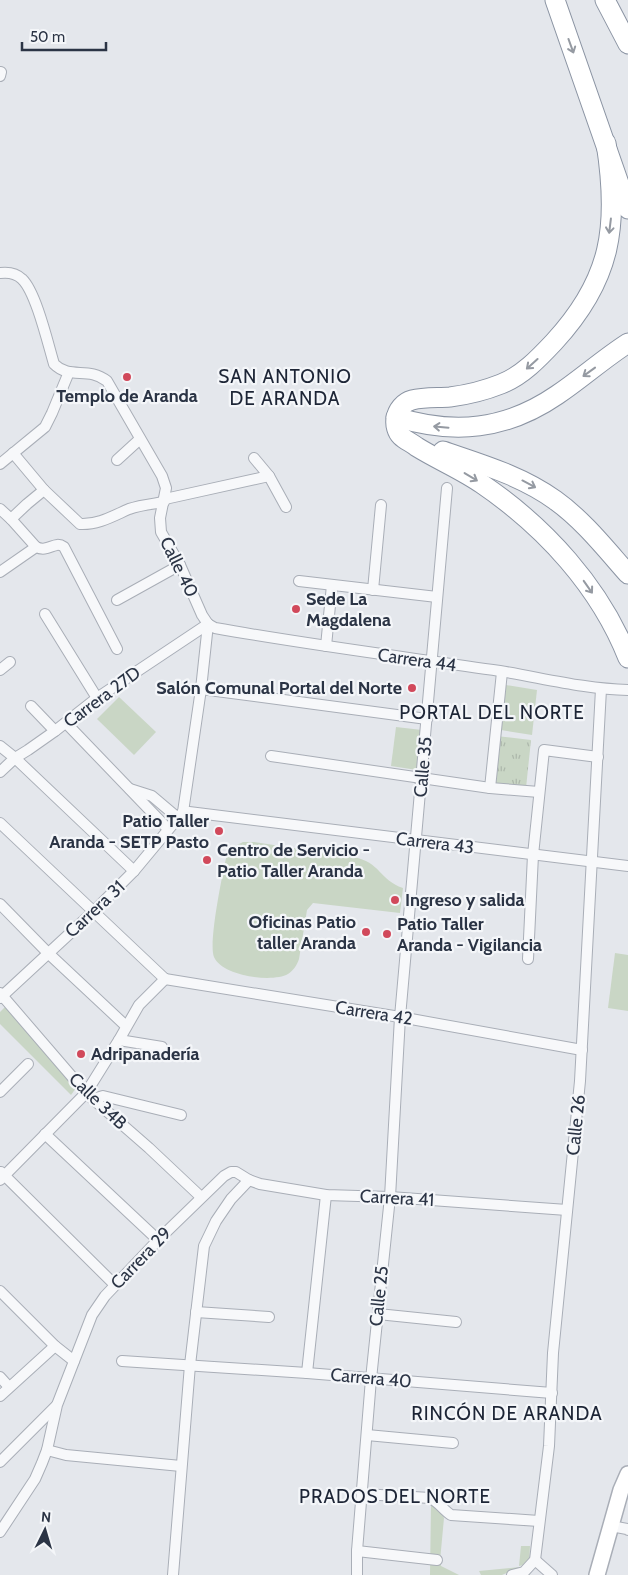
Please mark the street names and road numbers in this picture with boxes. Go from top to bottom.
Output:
street label: Calle 40 [155,533,203,601]
street label: Carrera 44 [376,644,458,676]
street label: Carrera 27D [59,662,145,732]
street label: Calle 35 [409,736,437,798]
street label: Carrera 43 [395,827,475,859]
street label: Carrera 31 [60,876,130,942]
street label: Carrera 42 [334,996,414,1030]
street label: Calle 34B [64,1068,132,1134]
street label: Calle 26 [562,1093,590,1157]
street label: Carrera 41 [359,1185,435,1211]
street label: Carrera 29 [106,1222,176,1294]
street label: Calle 25 [365,1265,393,1327]
street label: Carrera 40 [330,1363,412,1393]

